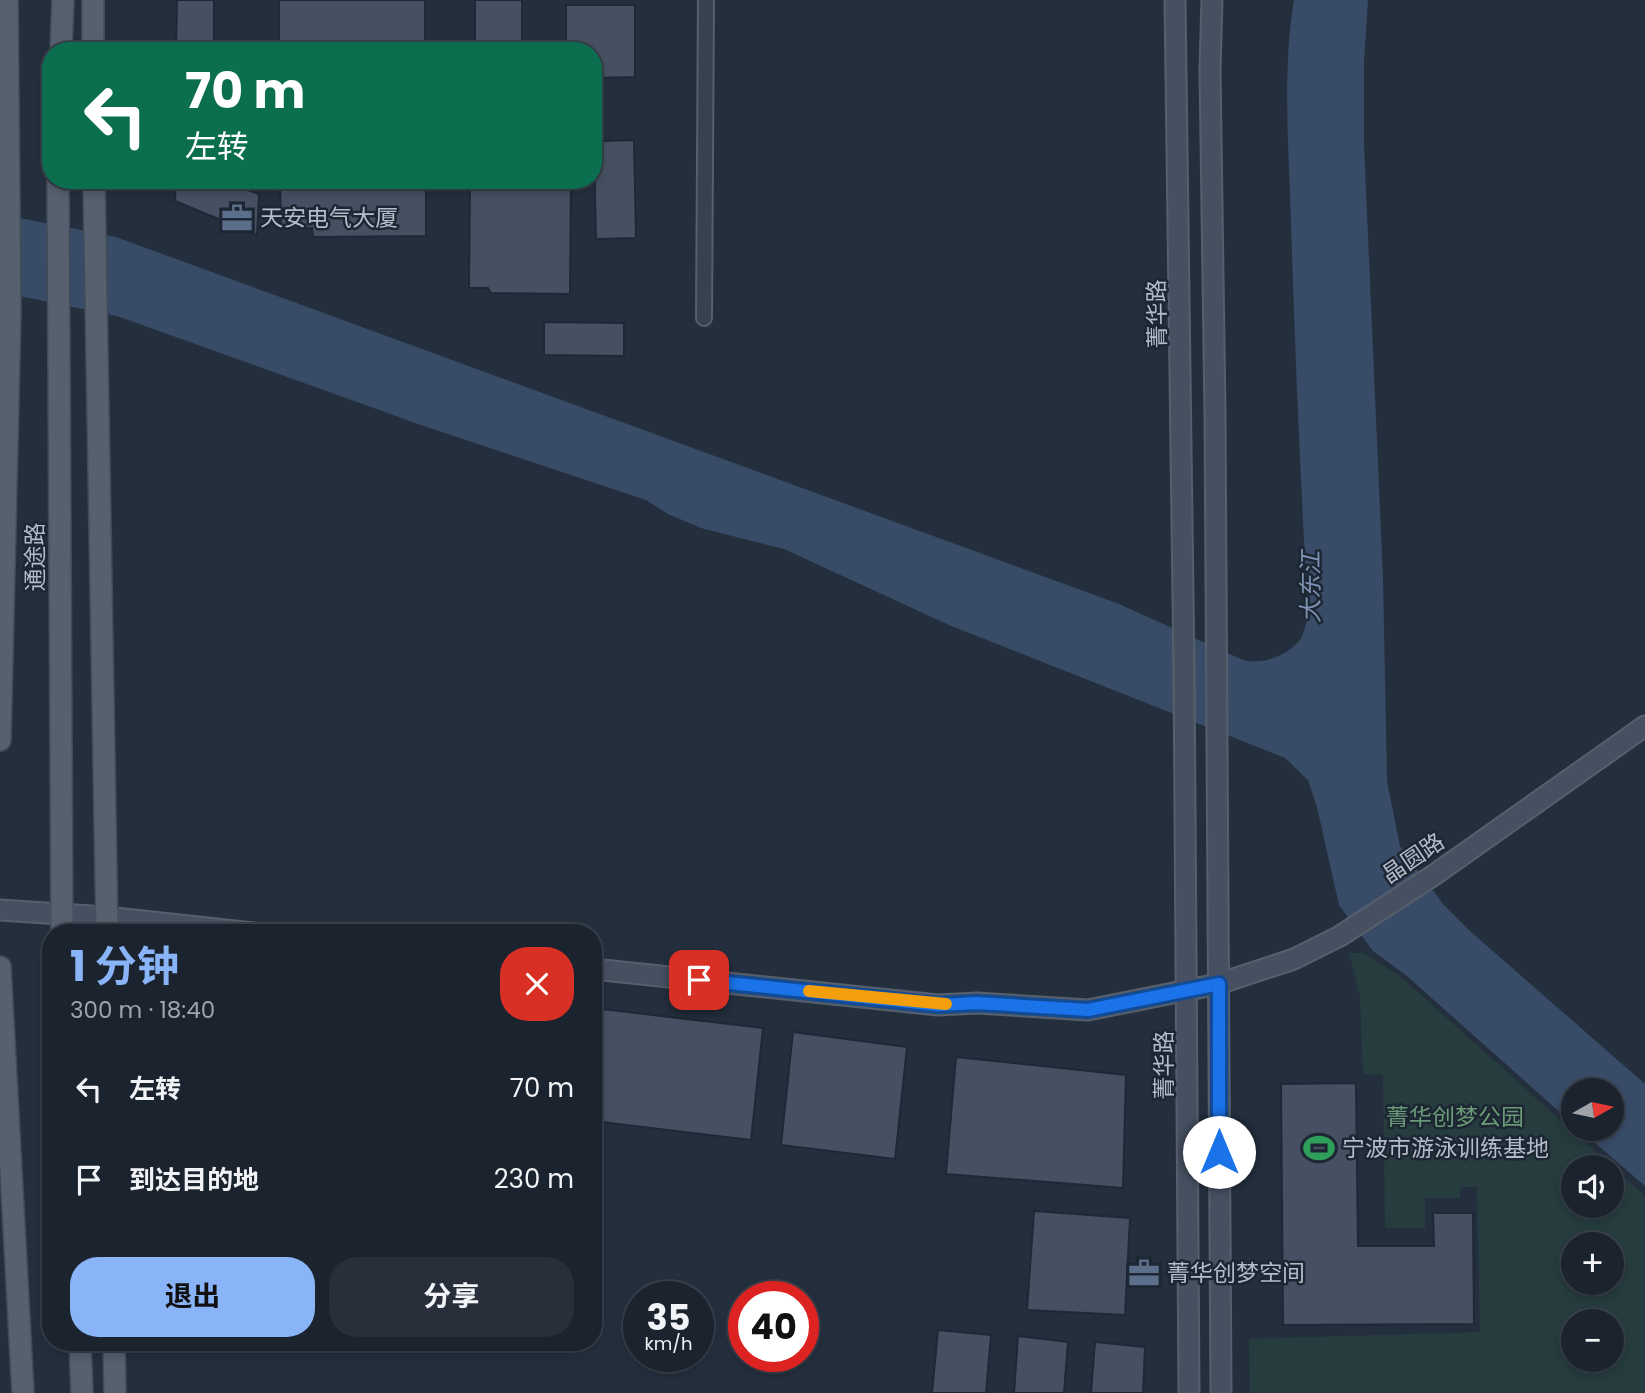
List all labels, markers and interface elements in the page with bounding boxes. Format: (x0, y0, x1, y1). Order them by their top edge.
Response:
text: 70 m (185, 57, 305, 125)
icon: left (70, 70, 161, 161)
text: 左转 (185, 124, 249, 169)
office icon: 天安电气大厦 (220, 201, 254, 235)
place label: 天安电气大厦 (260, 202, 398, 234)
street label: 菁华路 (1140, 279, 1174, 349)
street label: 通途路 (19, 523, 51, 592)
water label: 大东江 (1294, 548, 1327, 623)
street label: 晶圆路 (1375, 825, 1451, 891)
text: 1 分钟 (70, 937, 179, 996)
button: close (500, 947, 574, 1021)
pin (669, 950, 729, 1010)
icon: arrive (680, 961, 718, 999)
text: 300 m · 18:40 (70, 994, 215, 1026)
street label: 菁华路 (1148, 1031, 1180, 1100)
icon: left (70, 1070, 108, 1108)
text: 70 m (510, 1070, 574, 1106)
text: 左转 (129, 1071, 181, 1107)
north arrow (1561, 1078, 1624, 1141)
map controls (1561, 1078, 1624, 1372)
park label: 菁华创梦公园 (1386, 1101, 1524, 1133)
position arrow (1182, 1115, 1256, 1189)
sports icon: 宁波市游泳训练基地 (1302, 1131, 1336, 1165)
place label: 宁波市游泳训练基地 (1342, 1132, 1549, 1164)
button: sound (1561, 1155, 1624, 1218)
icon: arrive (70, 1161, 108, 1199)
text: 230 m (494, 1161, 574, 1197)
text: 到达目的地 (129, 1162, 259, 1198)
button: + (1561, 1232, 1624, 1295)
office icon: 菁华创梦空间 (1127, 1256, 1161, 1290)
button: 退出 (70, 1257, 315, 1337)
button: 分享 (329, 1257, 574, 1337)
place label: 菁华创梦空间 (1167, 1257, 1305, 1289)
speed limit sign: 40 (728, 1281, 819, 1372)
text: 35 (647, 1293, 690, 1342)
button: − (1561, 1309, 1624, 1372)
text: km/h (645, 1331, 692, 1356)

